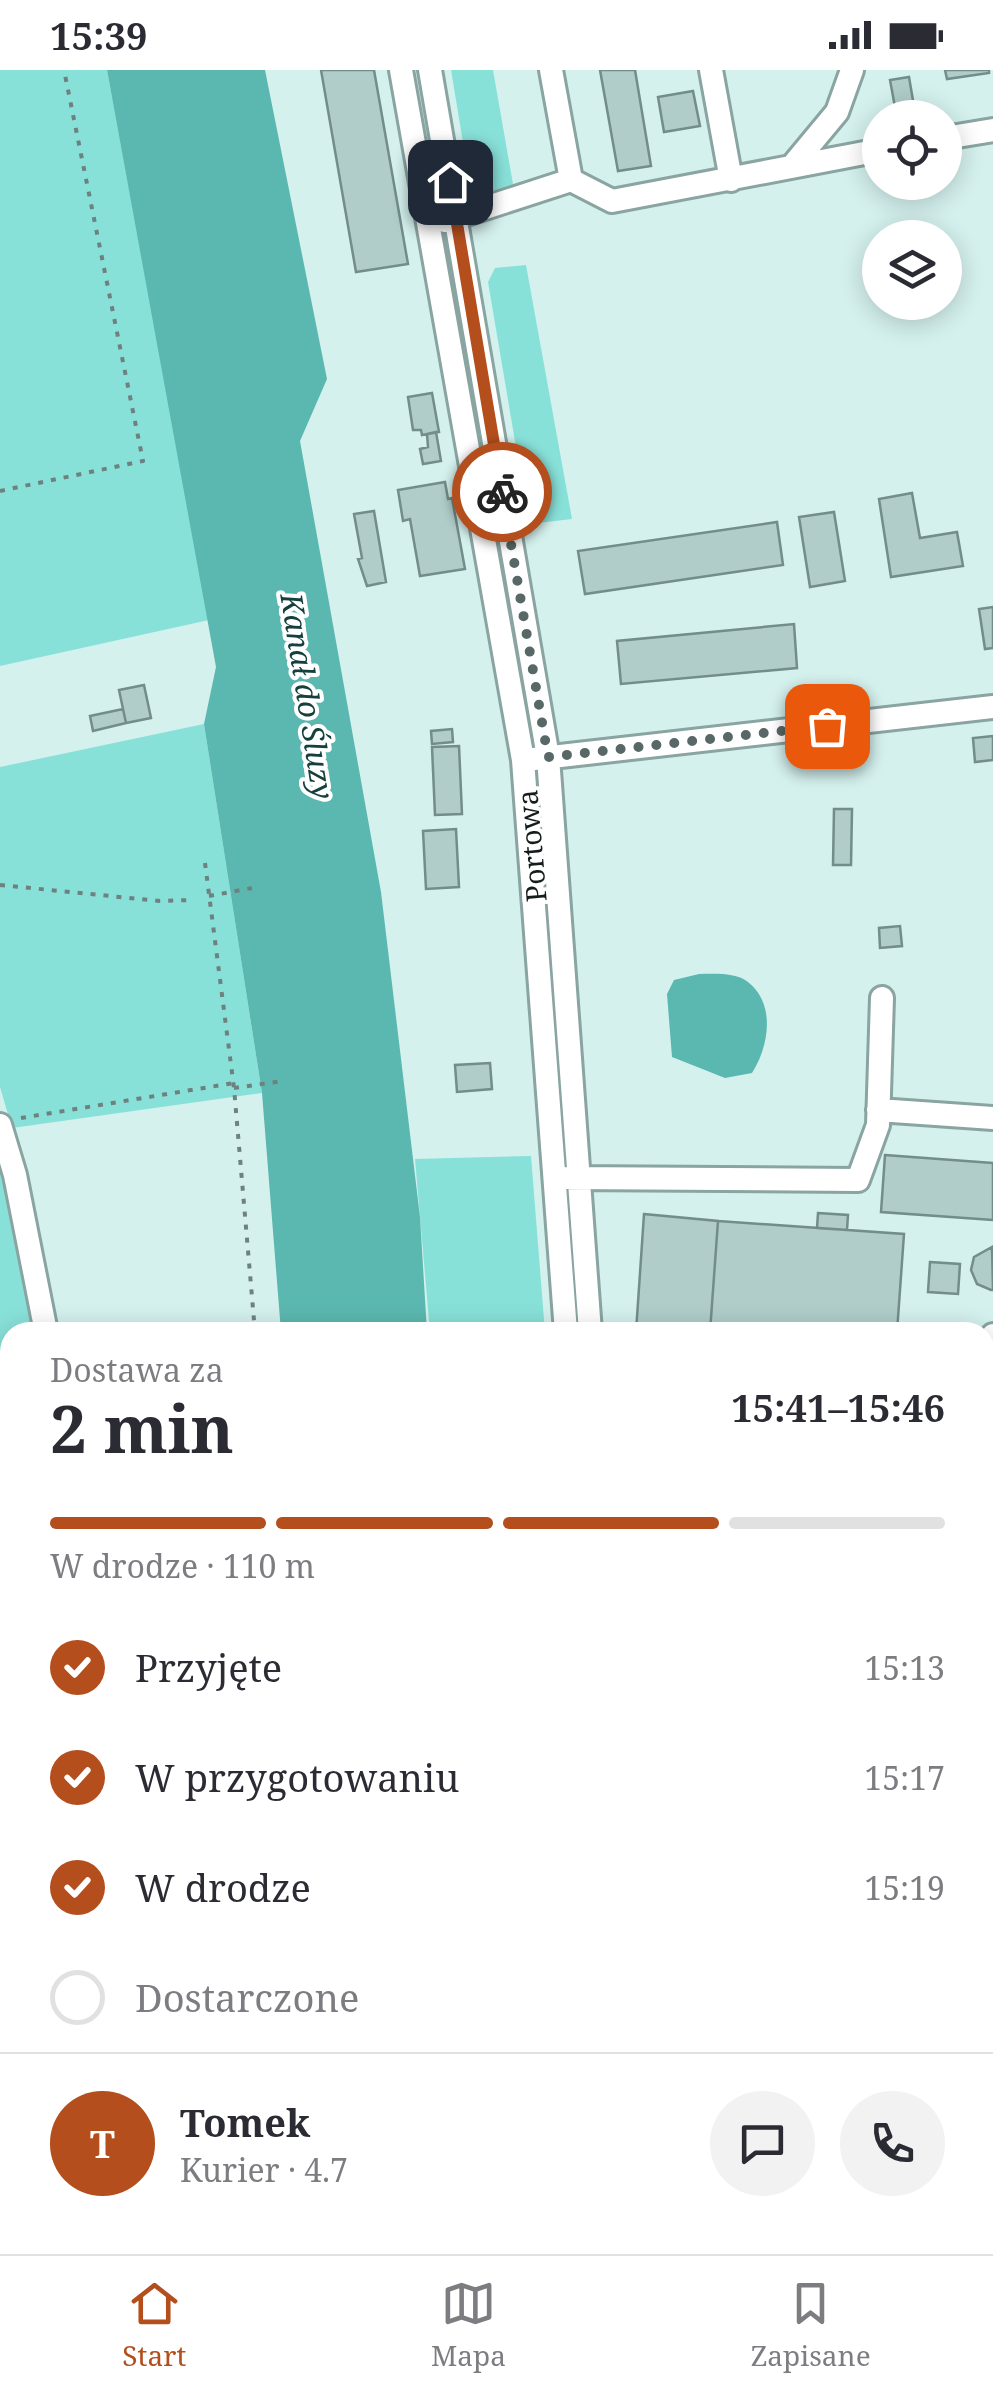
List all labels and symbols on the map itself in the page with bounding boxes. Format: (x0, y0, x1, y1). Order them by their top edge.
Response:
pin (408, 140, 493, 225)
courier (452, 442, 552, 542)
water label: Kanał do Śluzy (271, 589, 345, 802)
pin (785, 684, 870, 769)
street label: Portowa (507, 788, 555, 904)

